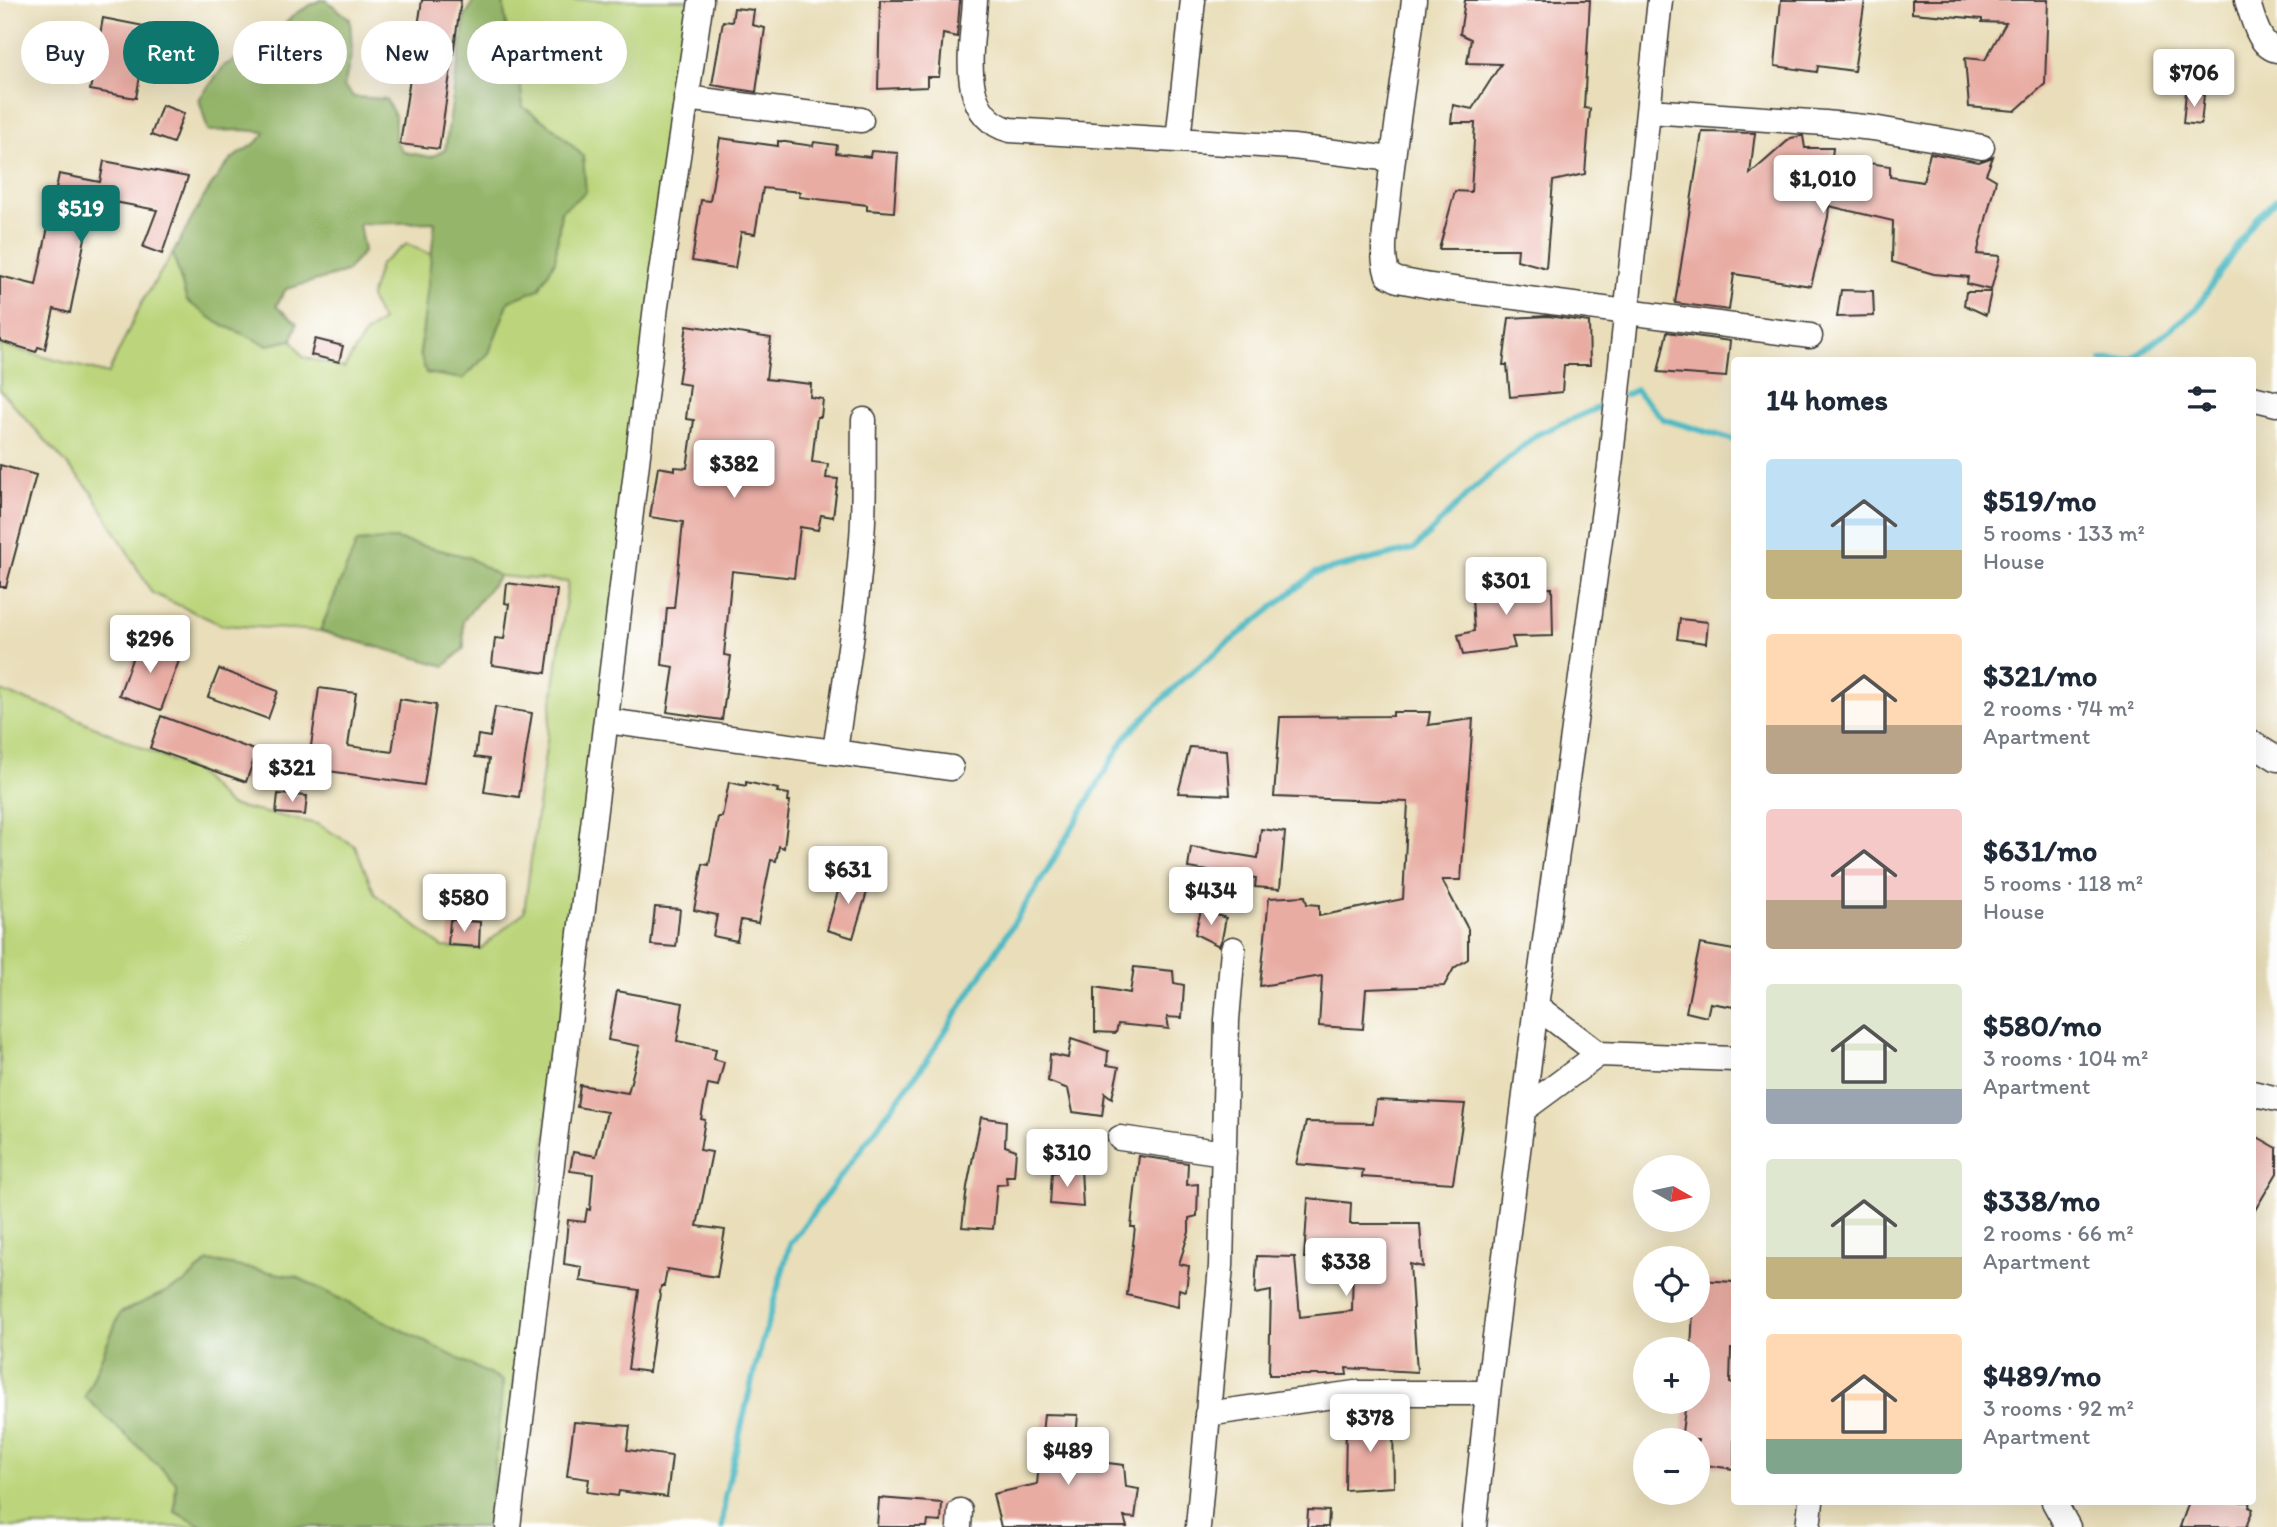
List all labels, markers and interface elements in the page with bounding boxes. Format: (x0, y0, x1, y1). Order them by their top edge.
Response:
chip: Buy (21, 21, 109, 84)
chip: Rent (123, 21, 219, 84)
chip: Filters (233, 21, 347, 84)
chip: New (361, 21, 453, 84)
chip: Apartment (467, 21, 627, 84)
pin: $706 (2153, 50, 2235, 109)
text: $706 (2169, 58, 2219, 86)
pin: $1,010 (1766, 156, 1880, 215)
text: $1,010 (1790, 164, 1856, 192)
pin: $519 (40, 186, 122, 245)
text: $519 (58, 194, 104, 222)
icon: filters (2183, 380, 2221, 418)
text: 14 homes (1766, 381, 1888, 418)
pin: $382 (693, 440, 775, 500)
text: $382 (710, 449, 758, 477)
text: $519/mo (1983, 482, 2097, 519)
icon: home (1822, 487, 1906, 571)
text: 5 rooms · 133 m² (1983, 519, 2145, 547)
text: House (1983, 547, 2045, 575)
pin: $301 (1465, 558, 1547, 617)
text: $301 (1481, 566, 1531, 594)
pin: $296 (109, 616, 191, 675)
text: $296 (126, 624, 174, 652)
text: $321/mo (1983, 657, 2097, 694)
icon: home (1822, 662, 1906, 746)
text: 2 rooms · 74 m² (1983, 694, 2135, 722)
text: Apartment (1983, 722, 2090, 750)
pin: $321 (251, 744, 333, 804)
text: $321 (269, 753, 315, 781)
text: $631/mo (1983, 832, 2097, 869)
icon: home (1822, 837, 1906, 921)
pin: $631 (807, 846, 889, 906)
text: $631 (824, 855, 872, 883)
pin: $434 (1170, 867, 1252, 927)
text: 5 rooms · 118 m² (1983, 869, 2143, 897)
pin: $580 (423, 874, 505, 934)
text: $434 (1185, 876, 1237, 904)
text: $580 (439, 883, 489, 911)
text: House (1983, 897, 2045, 925)
text: $580/mo (1983, 1007, 2102, 1044)
icon: home (1822, 1012, 1906, 1096)
text: 3 rooms · 104 m² (1983, 1044, 2148, 1072)
text: Apartment (1983, 1072, 2090, 1100)
pin: $310 (1026, 1130, 1108, 1189)
text: $310 (1042, 1138, 1092, 1166)
north arrow (1633, 1155, 1710, 1232)
map controls (1633, 1155, 1710, 1505)
text: $338/mo (1983, 1182, 2100, 1219)
icon: home (1822, 1187, 1906, 1271)
text: 2 rooms · 66 m² (1983, 1219, 2134, 1247)
pin: $338 (1305, 1238, 1387, 1298)
button: locate (1633, 1246, 1710, 1323)
text: $338 (1321, 1247, 1371, 1275)
text: Apartment (1983, 1247, 2090, 1275)
button: + (1633, 1337, 1710, 1414)
text: $489/mo (1983, 1357, 2101, 1394)
icon: home (1822, 1362, 1906, 1446)
pin: $378 (1329, 1394, 1411, 1454)
text: 3 rooms · 92 m² (1983, 1394, 2134, 1422)
text: $378 (1346, 1403, 1394, 1431)
text: Apartment (1983, 1422, 2090, 1450)
pin: $489 (1027, 1428, 1109, 1487)
button: − (1633, 1428, 1710, 1505)
text: $489 (1043, 1436, 1093, 1464)

